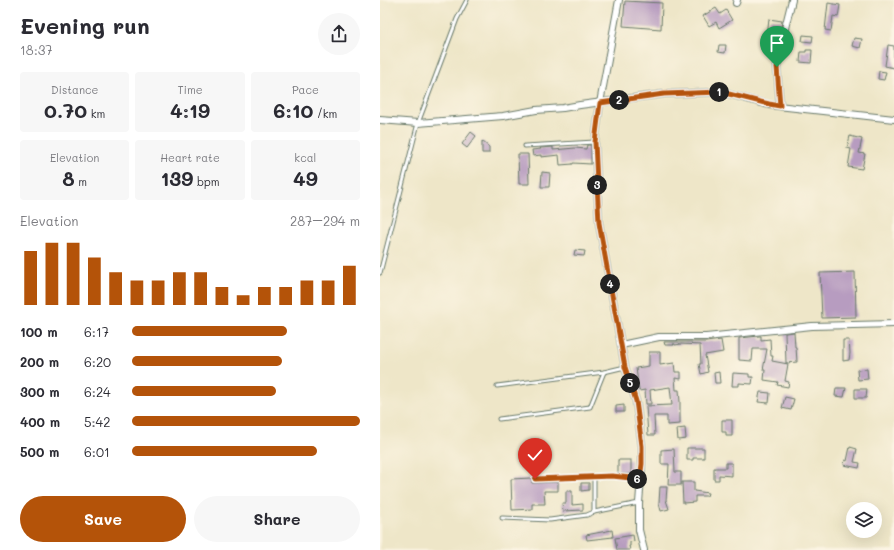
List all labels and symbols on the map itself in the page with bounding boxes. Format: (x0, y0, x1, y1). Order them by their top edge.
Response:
pin (760, 26, 794, 67)
pin: 1 (709, 82, 729, 102)
pin: 2 (609, 90, 629, 110)
pin: 3 (587, 175, 607, 195)
pin: 4 (600, 274, 620, 294)
pin: 5 (620, 373, 640, 393)
pin (518, 438, 552, 479)
pin: 6 (627, 469, 647, 489)

